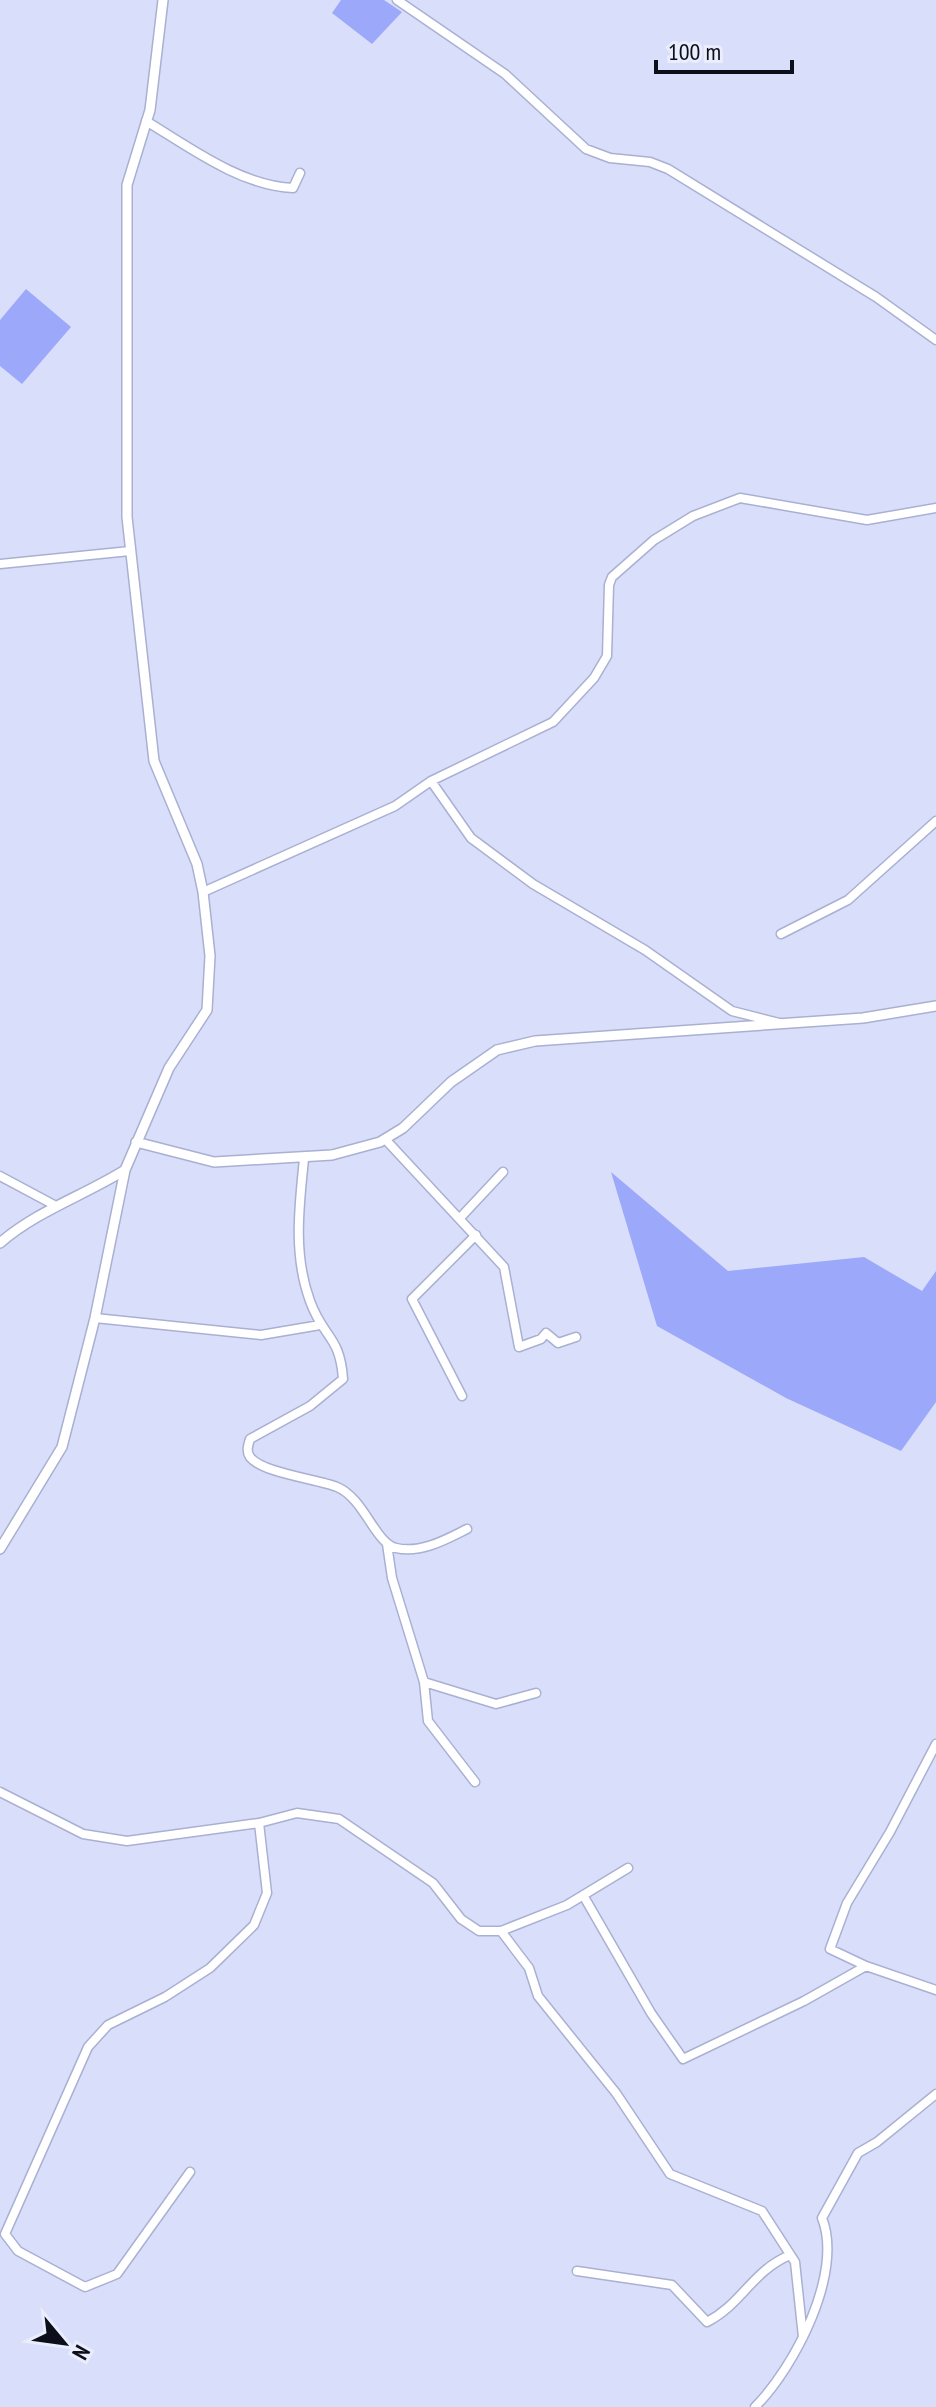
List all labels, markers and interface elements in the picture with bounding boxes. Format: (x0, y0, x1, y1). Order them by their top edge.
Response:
scale bar (656, 24, 792, 74)
text: 100 m (668, 36, 721, 67)
north arrow (24, 2303, 104, 2383)
text: N (66, 2341, 97, 2365)

